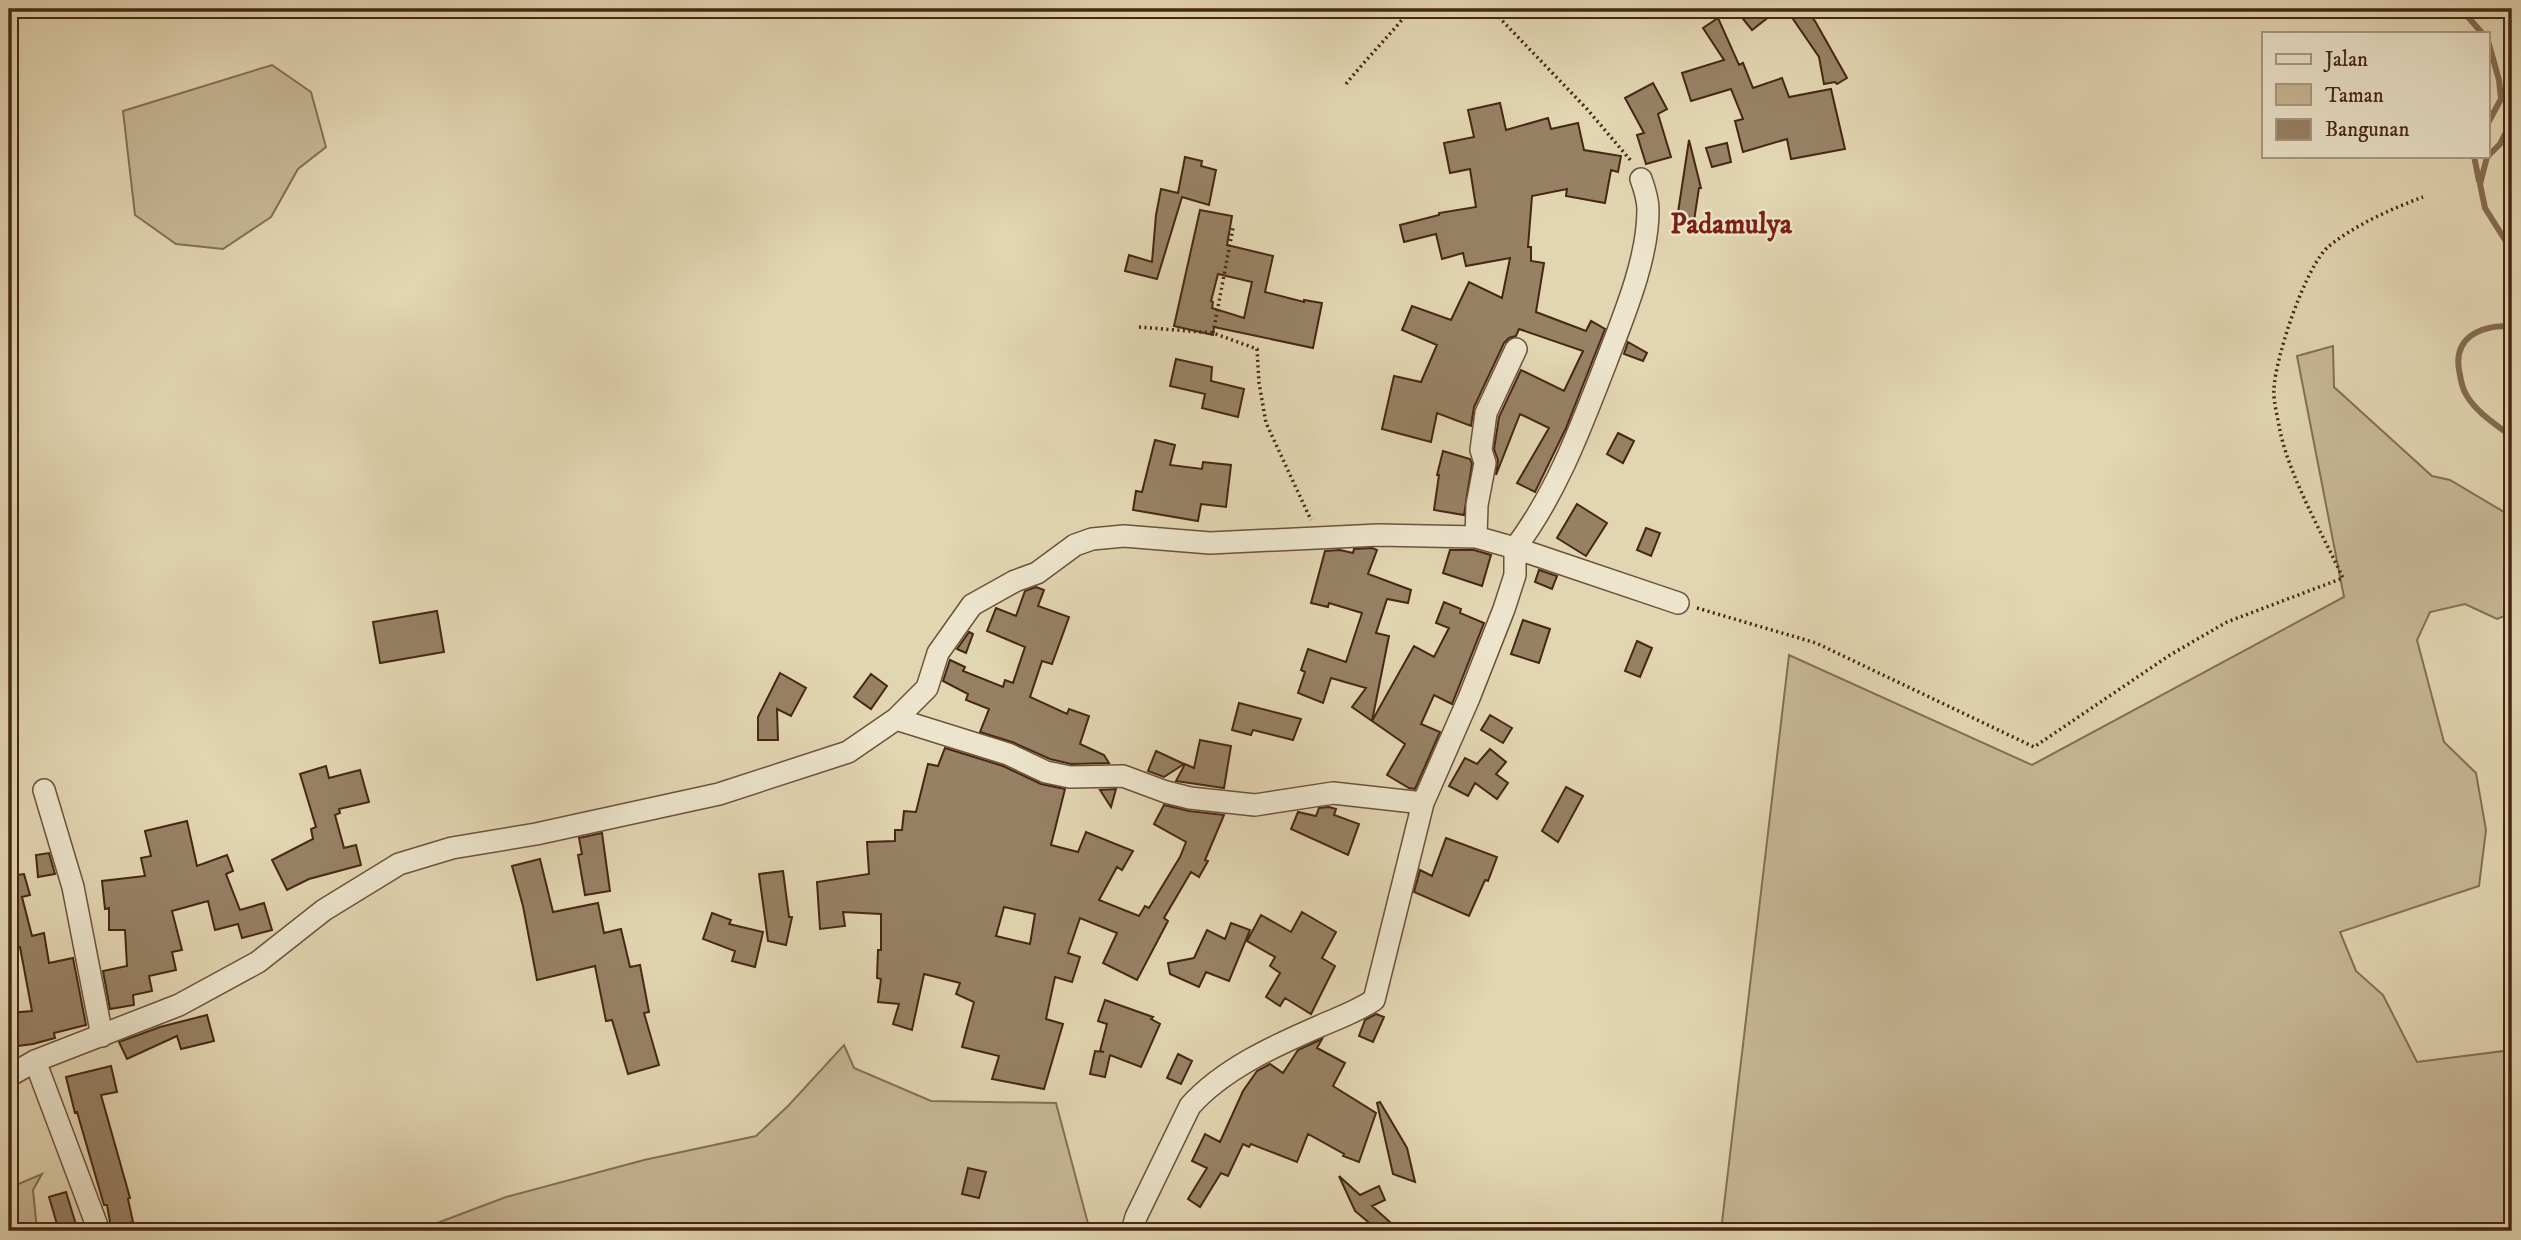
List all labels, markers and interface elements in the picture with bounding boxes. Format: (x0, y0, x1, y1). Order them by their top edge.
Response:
legend (2262, 32, 2490, 158)
text: Jalan (2323, 47, 2368, 73)
text: Taman (2325, 83, 2384, 109)
text: Bangunan (2325, 117, 2409, 143)
district label: Padamulya (1670, 207, 1793, 242)

